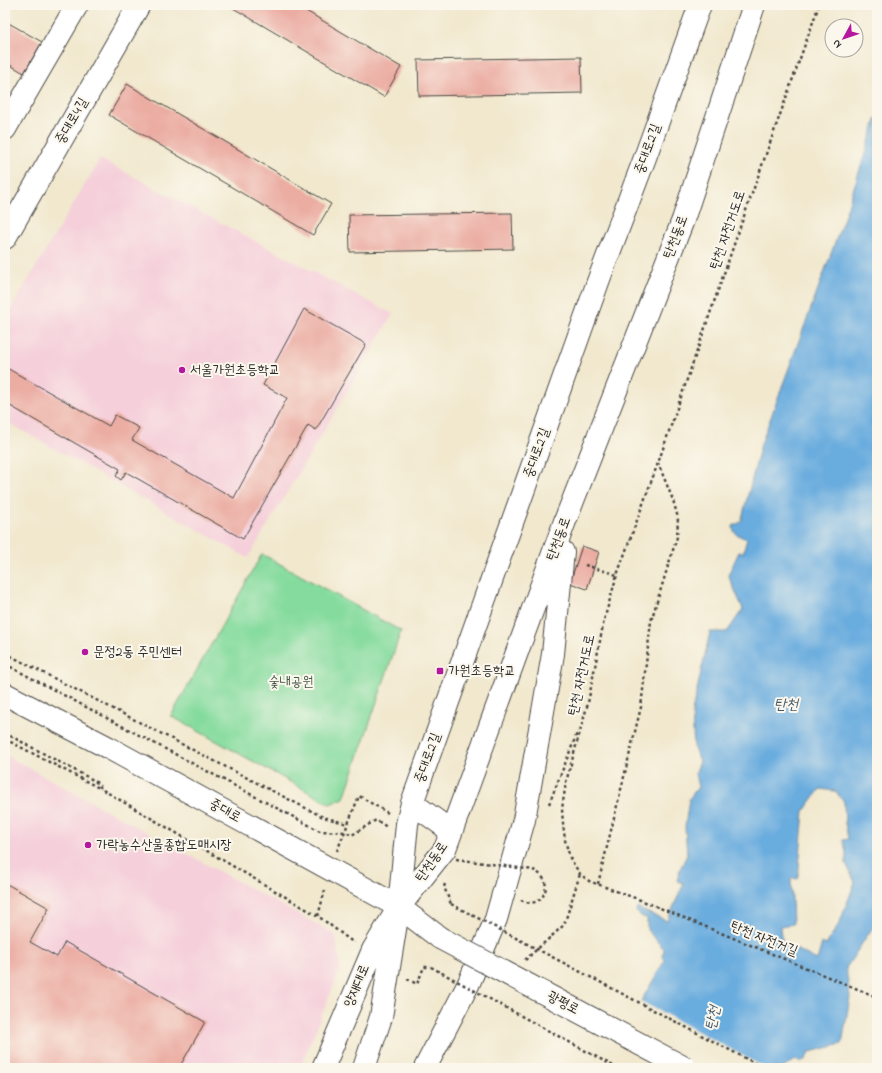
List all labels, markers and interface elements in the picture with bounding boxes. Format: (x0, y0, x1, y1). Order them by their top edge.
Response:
north arrow (824, 18, 864, 58)
text: N (829, 36, 846, 52)
street label: 중대로4길 (50, 93, 94, 148)
street label: 중대로2길 (629, 120, 667, 177)
street label: 탄천 자전거도로 (705, 188, 751, 272)
street label: 탄천동로 (658, 212, 694, 262)
place label: 서울가원초등학교 (190, 360, 280, 381)
marker: 서울가원초등학교 (177, 365, 187, 375)
street label: 중대로2길 (518, 424, 556, 481)
street label: 탄천동로 (541, 514, 577, 564)
street label: 탄천 자전거도로 (563, 633, 601, 717)
place label: 문정2동 주민센터 (93, 642, 182, 663)
marker: 문정2동 주민센터 (80, 647, 90, 657)
place label: 가원초등학교 (448, 661, 516, 682)
marker: 가원초등학교 (435, 666, 445, 676)
park label: 숯내공원 (268, 672, 314, 693)
water label: 탄천 (774, 694, 800, 716)
street label: 중대로2길 (409, 729, 447, 786)
street label: 중대로 (205, 794, 245, 828)
place label: 가락농수산물종합도매시장 (96, 835, 232, 856)
street label: 탄천동로 (410, 838, 454, 886)
marker: 가락농수산물종합도매시장 (83, 840, 93, 850)
street label: 탄천 자전거길 (727, 916, 802, 962)
street label: 양재대로 (339, 961, 375, 1011)
street label: 광평로 (543, 986, 583, 1020)
water label: 탄천 (700, 1002, 727, 1032)

